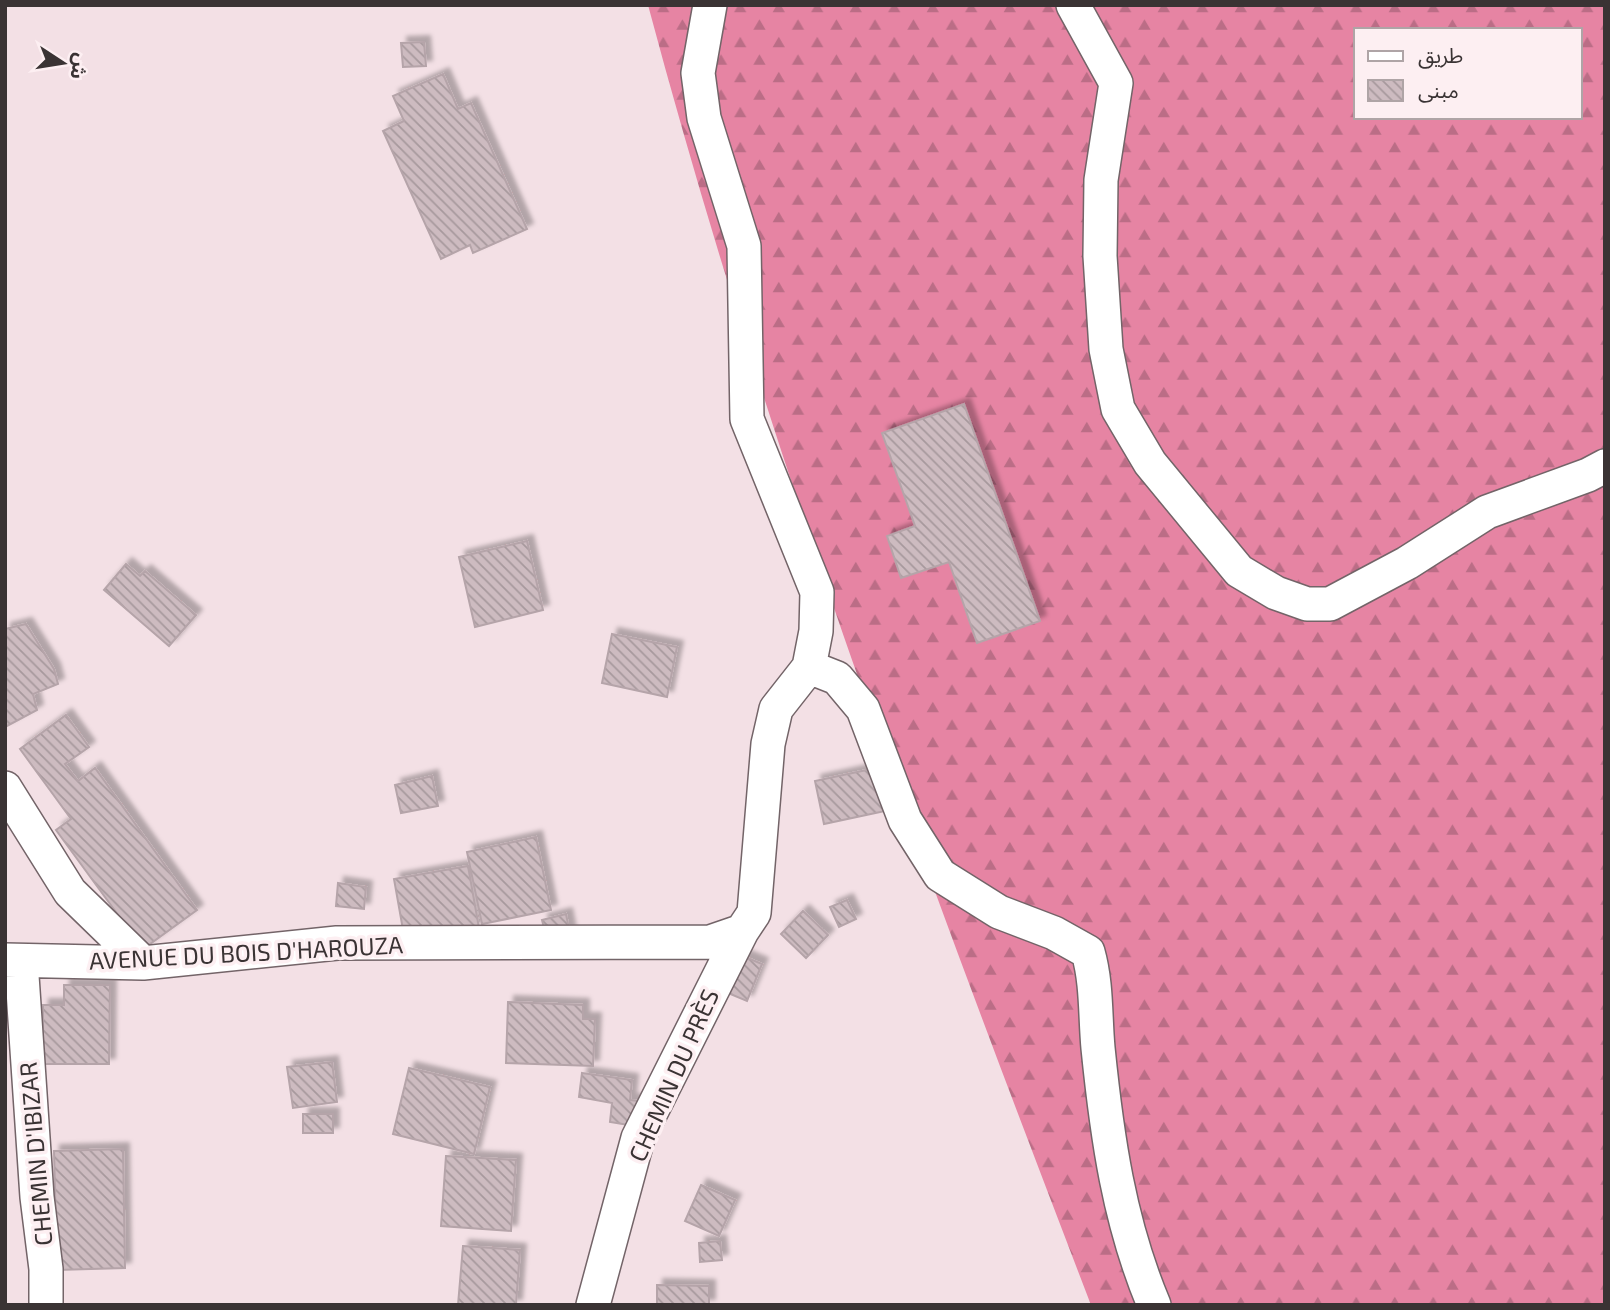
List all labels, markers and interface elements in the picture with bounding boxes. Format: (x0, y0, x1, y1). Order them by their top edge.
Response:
north arrow (28, 28, 98, 98)
legend (1354, 28, 1582, 119)
text: طريق (1418, 42, 1463, 69)
text: ش (66, 52, 94, 82)
text: مبنى (1418, 77, 1459, 103)
street label: AVENUE DU BOIS D'HAROUZA (88, 929, 404, 975)
street label: CHEMIN DU PRÈS (622, 984, 724, 1166)
street label: CHEMIN D'IBIZAR (13, 1061, 57, 1247)

